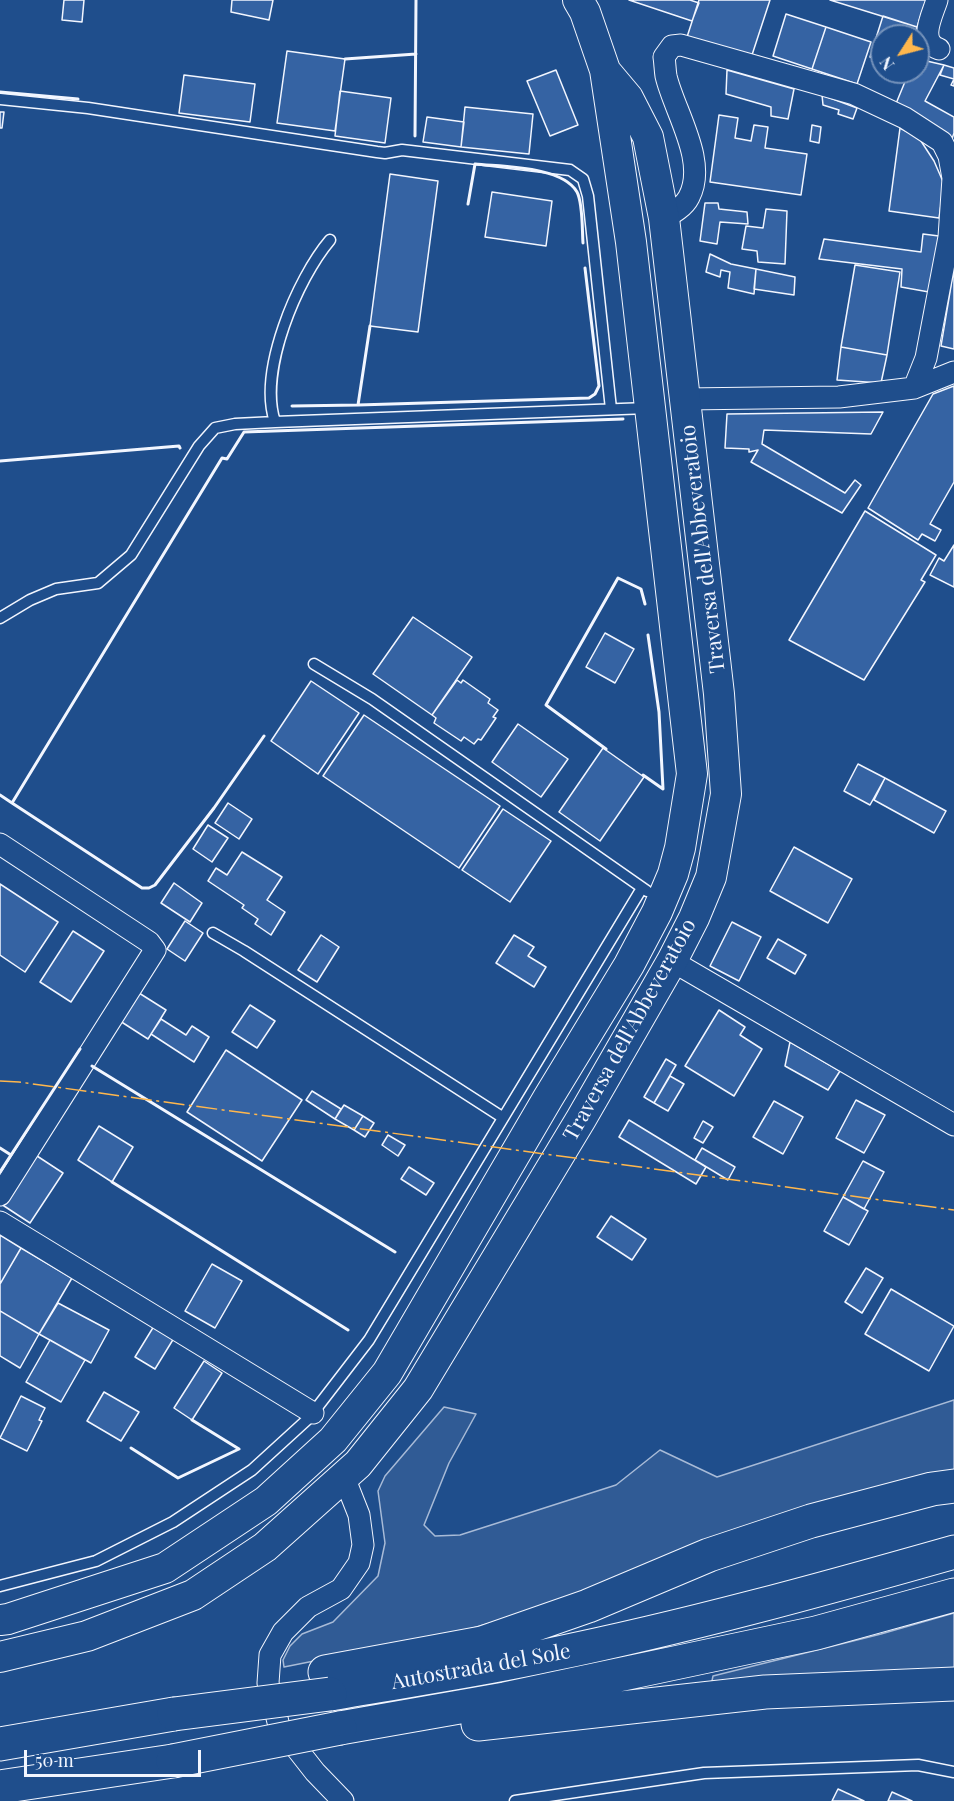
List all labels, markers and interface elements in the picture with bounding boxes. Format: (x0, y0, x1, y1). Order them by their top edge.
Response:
north arrow (870, 24, 930, 84)
text: N (875, 53, 899, 75)
street label: Traversa dell'Abbeveratoio (675, 423, 731, 675)
street label: Traversa dell'Abbeveratoio (558, 915, 702, 1145)
street label: Autostrada del Sole (390, 1639, 572, 1695)
scale bar (27, 1738, 204, 1776)
text: 50 m (35, 1748, 74, 1772)

